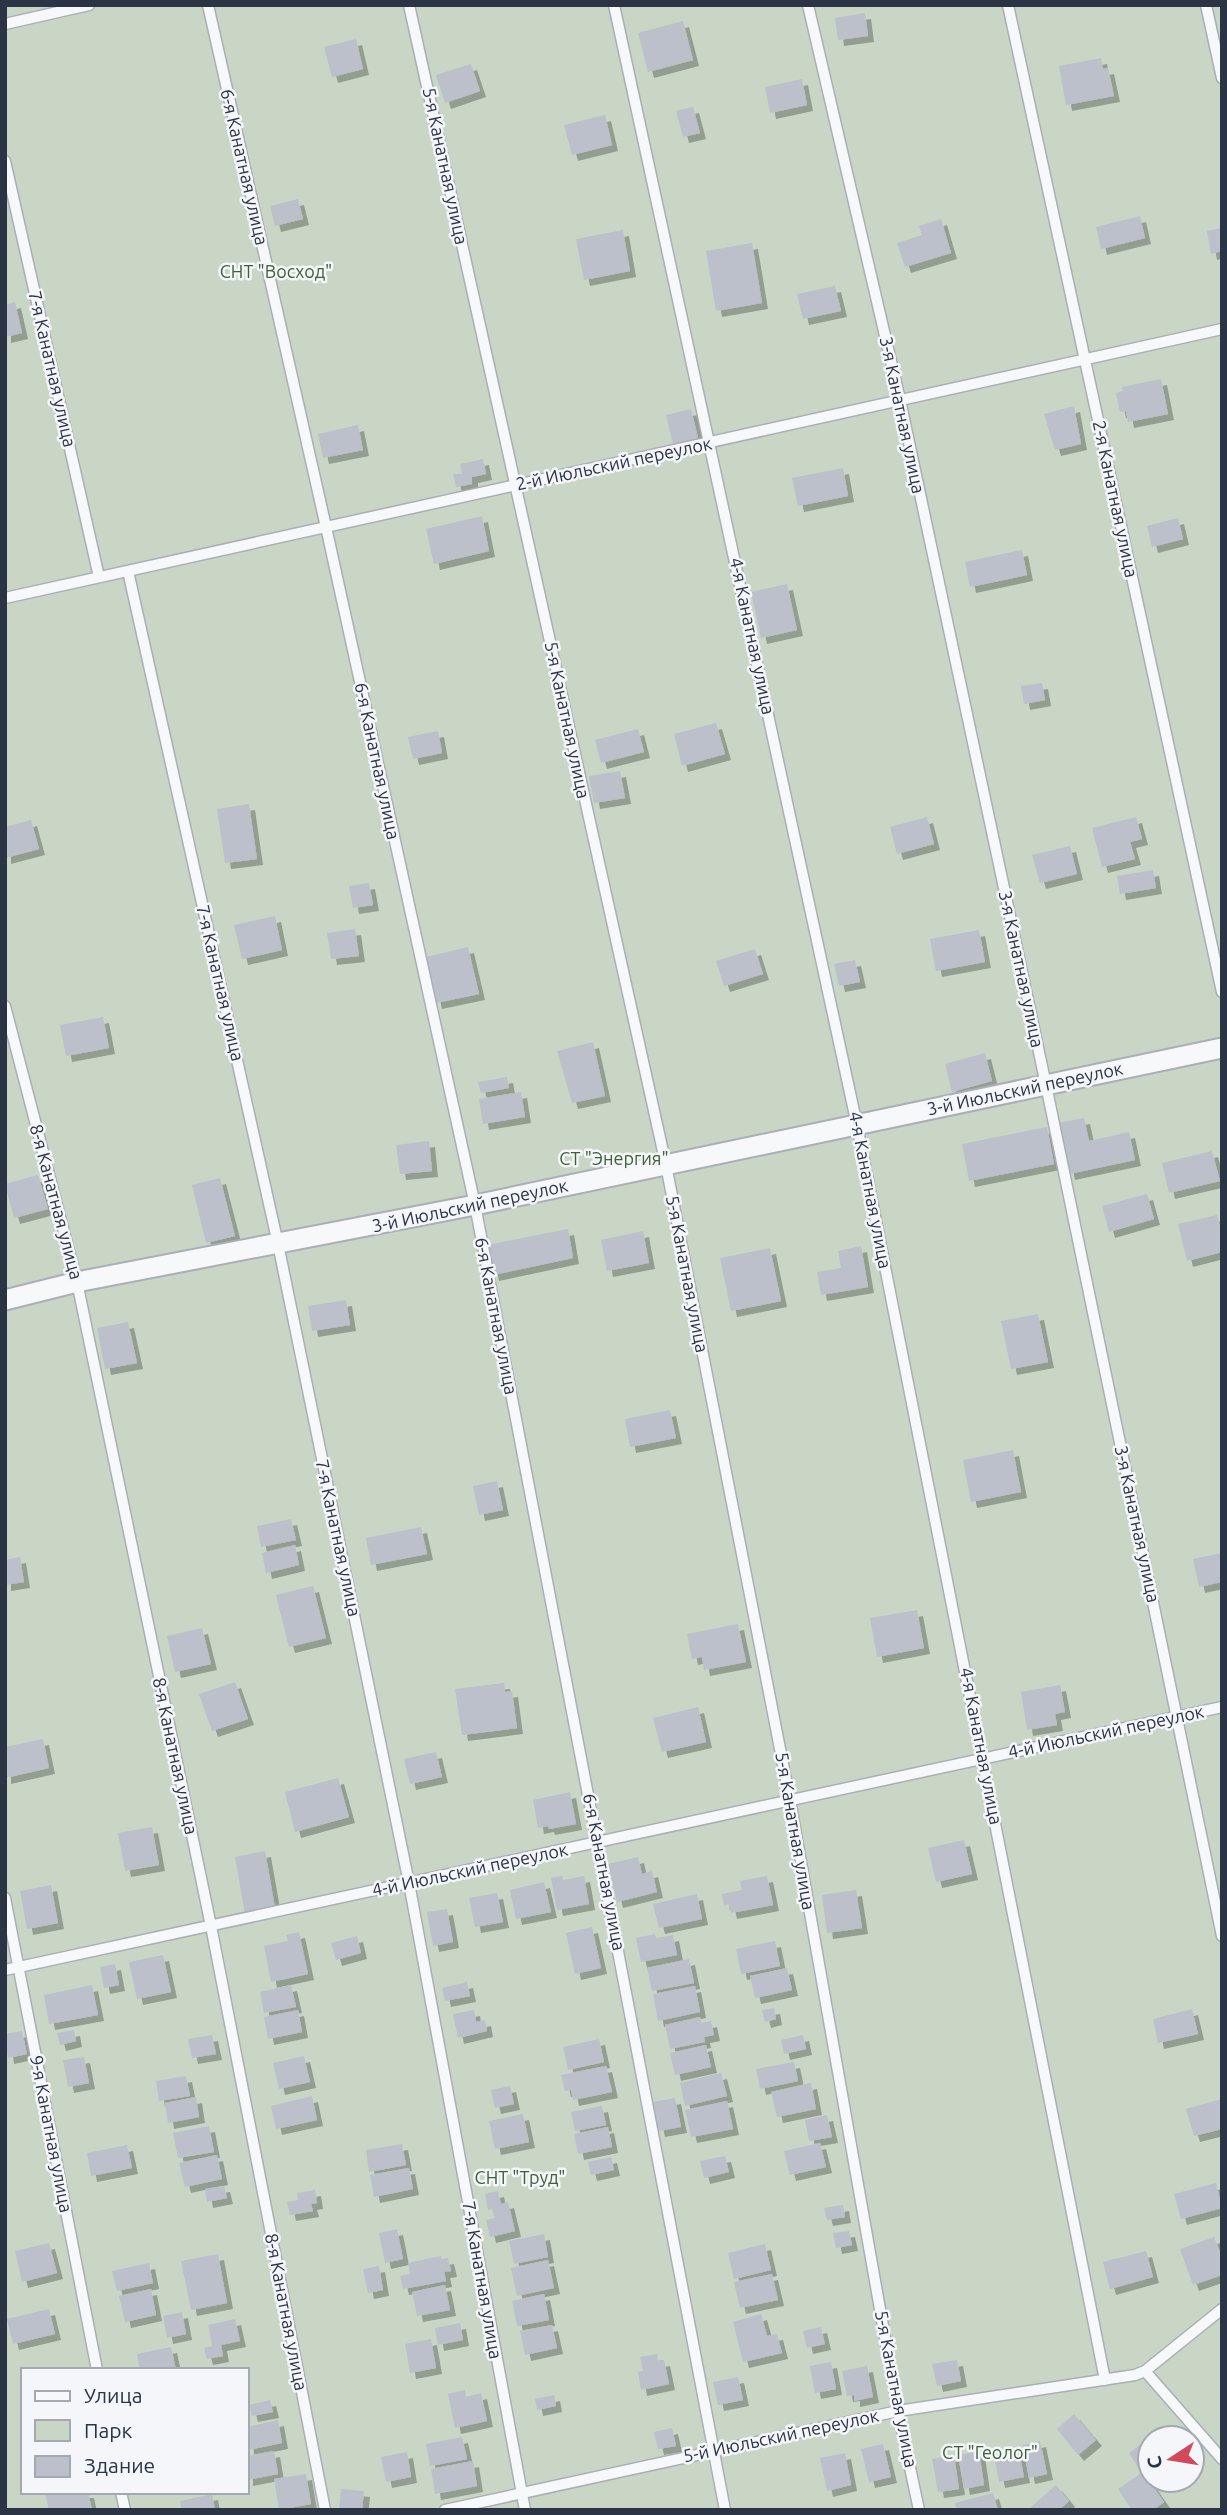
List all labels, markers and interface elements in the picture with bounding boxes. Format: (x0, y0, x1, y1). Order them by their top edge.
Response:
street label: 5-я Канатная улица (420, 85, 472, 246)
street label: 6-я Канатная улица (217, 87, 273, 247)
park label: СНТ "Восход" (220, 261, 332, 281)
street label: 7-я Канатная улица (25, 289, 81, 449)
street label: 3-я Канатная улица (877, 334, 929, 495)
street label: 2-я Канатная улица (1090, 418, 1142, 579)
street label: 2-й Июльский переулок (514, 432, 714, 494)
street label: 4-я Канатная улица (727, 555, 779, 716)
street label: 5-я Канатная улица (542, 639, 594, 800)
street label: 6-я Канатная улица (352, 680, 404, 841)
street label: 3-я Канатная улица (996, 888, 1048, 1049)
street label: 7-я Канатная улица (193, 903, 249, 1063)
street label: 3-й Июльский переулок (925, 1057, 1125, 1119)
street label: 4-я Канатная улица (846, 1109, 896, 1270)
street label: 8-я Канатная улица (27, 1122, 87, 1282)
park label: СТ "Энергия" (559, 1148, 669, 1168)
street label: 3-й Июльский переулок (370, 1174, 570, 1236)
street label: 5-я Канатная улица (663, 1193, 713, 1354)
street label: 6-я Канатная улица (472, 1235, 522, 1396)
street label: 3-я Канатная улица (1112, 1443, 1164, 1604)
street label: 7-я Канатная улица (313, 1457, 365, 1618)
street label: 4-я Канатная улица (957, 1665, 1007, 1826)
street label: 8-я Канатная улица (150, 1675, 202, 1836)
street label: 4-й Июльский переулок (1006, 1700, 1206, 1762)
street label: 5-я Канатная улица (772, 1750, 820, 1911)
street label: 6-я Канатная улица (580, 1791, 630, 1952)
street label: 4-й Июльский переулок (370, 1838, 570, 1900)
street label: 9-я Канатная улица (27, 2053, 77, 2214)
park label: СНТ "Труд" (475, 2167, 565, 2187)
street label: 7-я Канатная улица (459, 2199, 507, 2360)
street label: 8-я Канатная улица (262, 2231, 312, 2392)
street label: 5-я Канатная улица (872, 2308, 922, 2469)
legend (21, 2368, 248, 2494)
text: Улица (84, 2383, 142, 2407)
street label: 5-й Июльский переулок (681, 2404, 881, 2466)
text: Парк (84, 2418, 133, 2442)
north arrow (1136, 2424, 1206, 2494)
park label: СТ "Геолог" (942, 2442, 1038, 2462)
text: Здание (84, 2453, 155, 2477)
text: С (1142, 2454, 1166, 2471)

